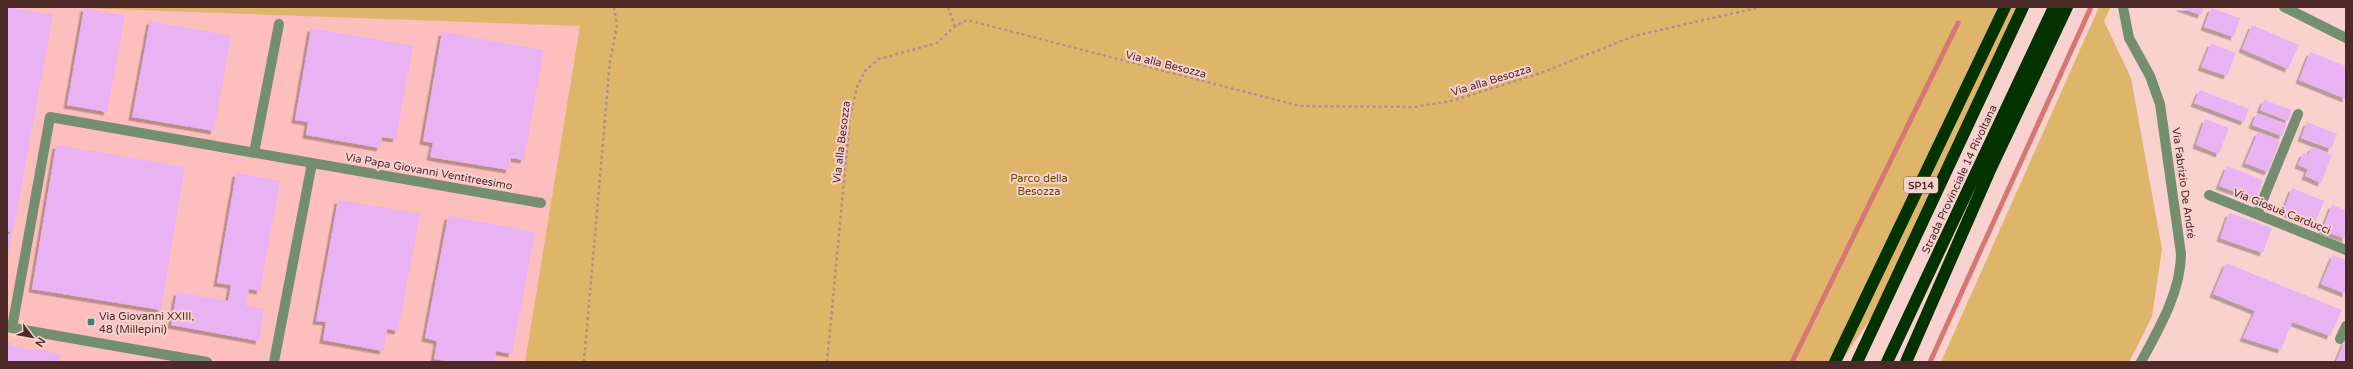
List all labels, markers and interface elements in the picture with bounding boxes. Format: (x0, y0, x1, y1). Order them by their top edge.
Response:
street label: Via alla Besozza (1124, 48, 1208, 81)
street label: Via alla Besozza (1450, 62, 1533, 99)
street label: Via alla Besozza (830, 100, 853, 184)
street label: Strada Provinciale 14 Rivoltana (1919, 103, 2000, 256)
street label: Via Fabrizio De André (2169, 127, 2198, 240)
street label: Via Papa Giovanni Ventitreesimo (344, 150, 514, 193)
park label: Parco della Besozza (1010, 172, 1068, 198)
road number: SP14 (1904, 177, 1938, 193)
street label: Via Giosuè Carducci (2231, 186, 2332, 237)
place label: Via Giovanni XXIII, 48 (Millepini) (99, 310, 194, 336)
north arrow (12, 317, 52, 357)
marker: Via Giovanni XXIII, 48 (Millepini) (86, 317, 96, 327)
text: N (32, 335, 48, 349)

